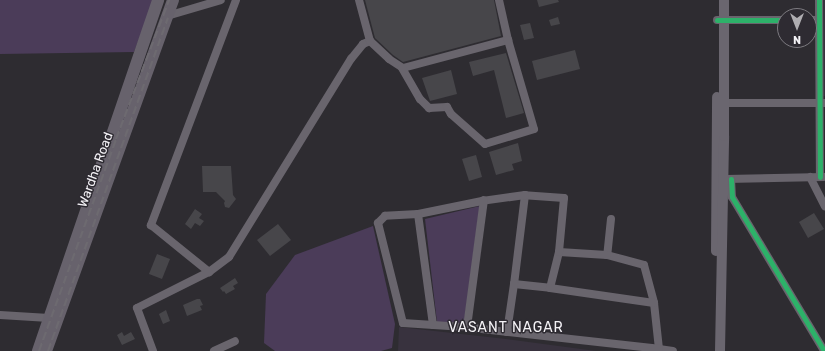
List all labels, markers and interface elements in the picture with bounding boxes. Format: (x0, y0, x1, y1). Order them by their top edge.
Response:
north arrow (777, 8, 817, 48)
text: N (793, 33, 801, 46)
street label: Wardha Road (75, 130, 117, 210)
district label: VASANT NAGAR (448, 320, 564, 336)

